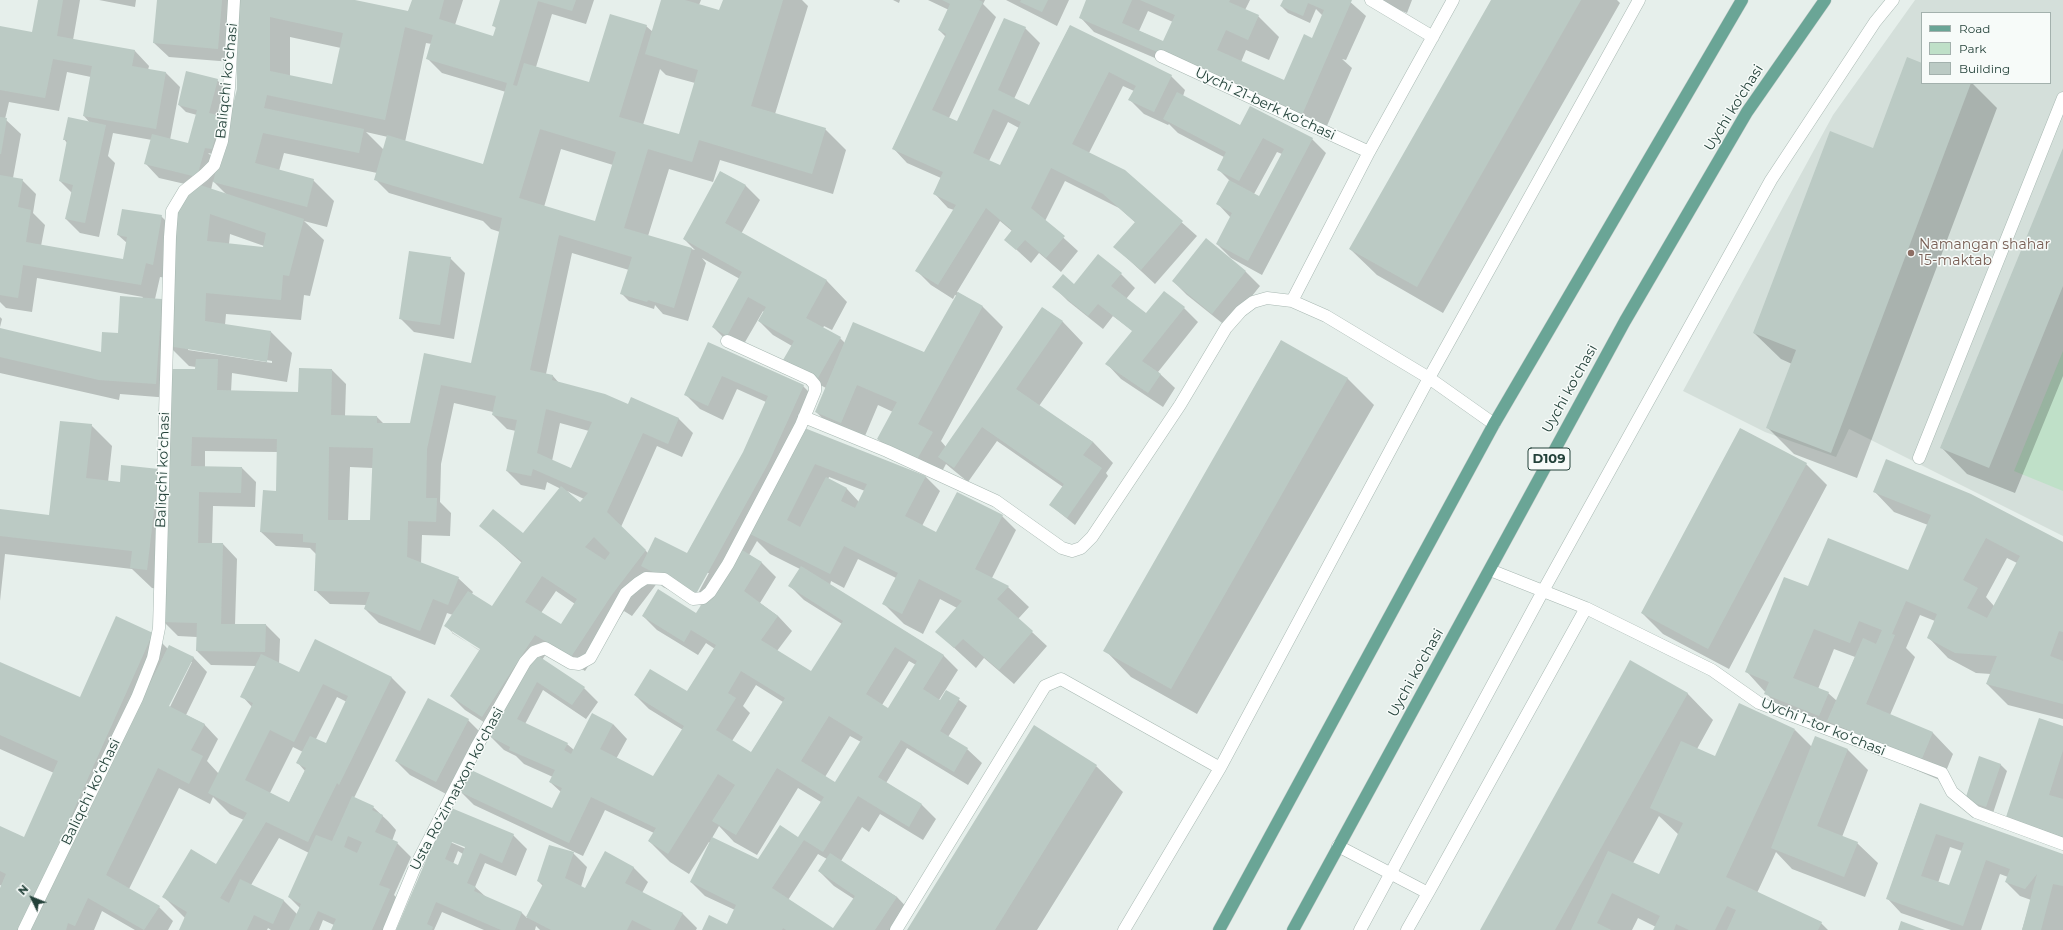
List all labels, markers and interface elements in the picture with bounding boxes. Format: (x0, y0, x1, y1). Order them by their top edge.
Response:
legend (1921, 12, 2051, 84)
text: Road (1959, 21, 1990, 36)
street label: Baliqchi koʻchasi (213, 22, 241, 140)
text: Park (1959, 41, 1986, 56)
text: Building (1959, 61, 2010, 76)
street label: Uychi ko'chasi (1701, 62, 1767, 154)
street label: Uychi 21-berk koʻchasi (1192, 64, 1338, 144)
place label: Namangan shahar 15-maktab (1919, 237, 2050, 270)
marker: Namangan shahar 15-maktab (1906, 248, 1916, 258)
street label: Uychi ko'chasi (1539, 342, 1601, 436)
street label: Baliqchi koʻchasi (153, 411, 173, 529)
road number: D109 (1528, 448, 1570, 470)
street label: Uychi ko'chasi (1385, 626, 1447, 720)
street label: Uychi 1-tor koʻchasi (1758, 694, 1888, 760)
street label: Usta Roʻzimatxon koʻchasi (407, 705, 507, 873)
street label: Baliqchi koʻchasi (58, 736, 124, 848)
north arrow (12, 878, 52, 918)
text: N (15, 882, 31, 898)

